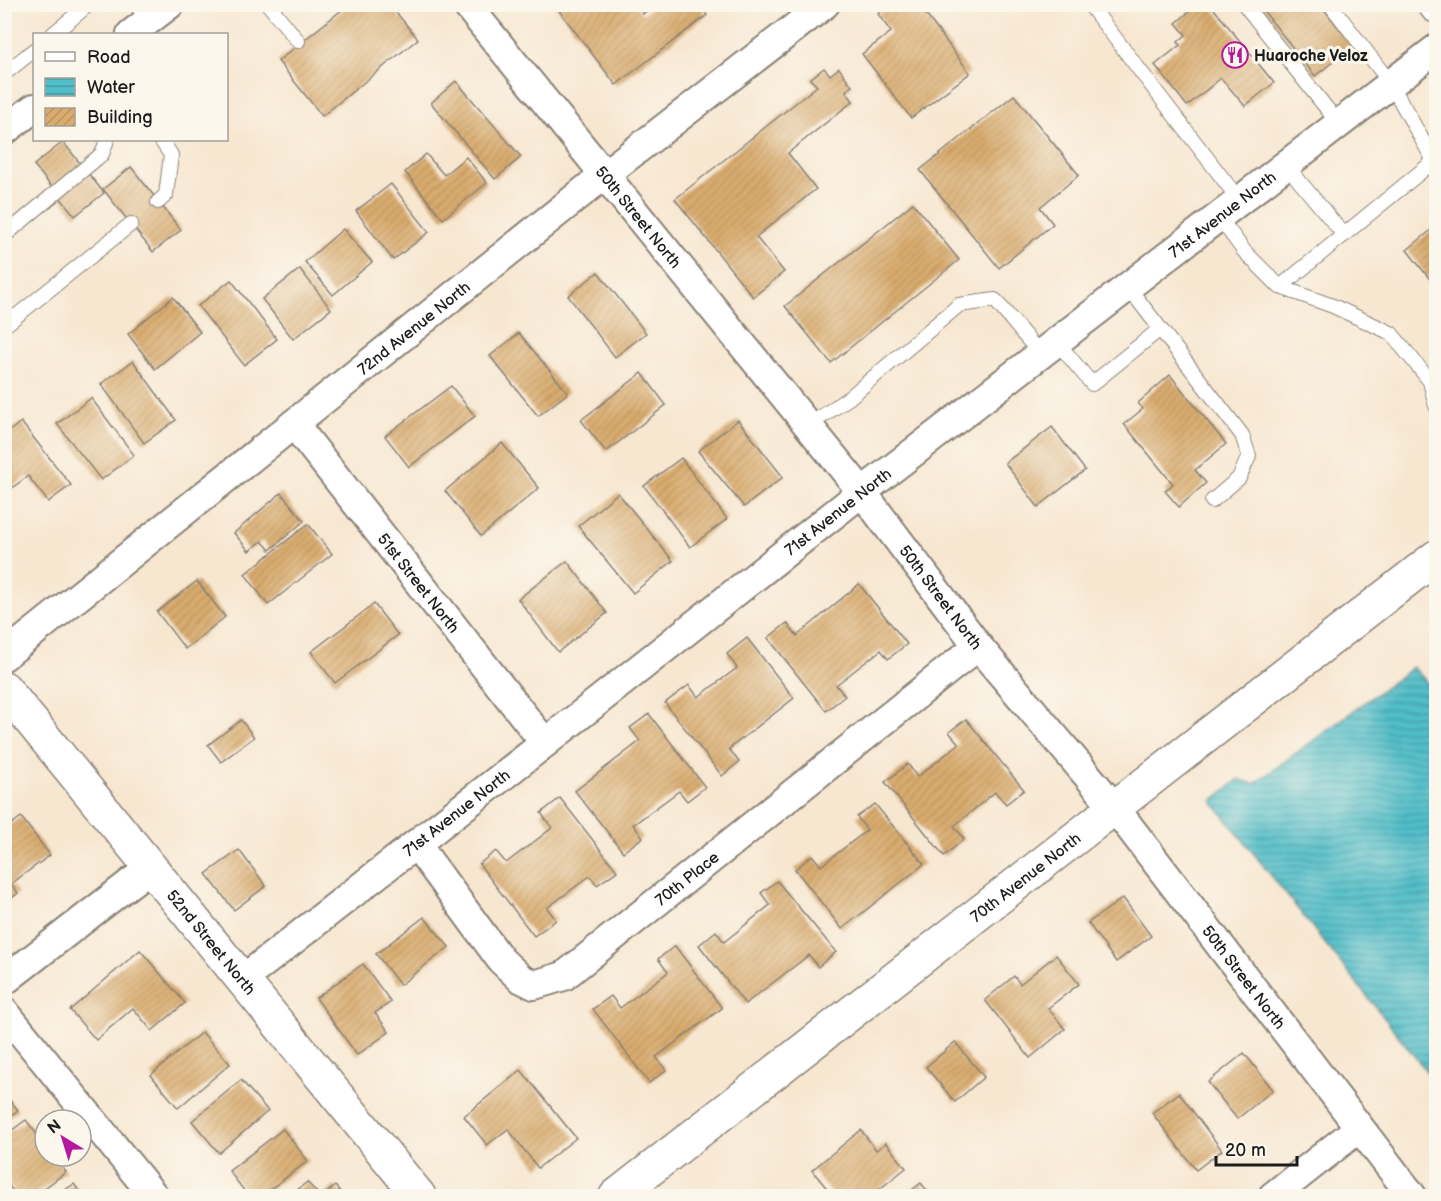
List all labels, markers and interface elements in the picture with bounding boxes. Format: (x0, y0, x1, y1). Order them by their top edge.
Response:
legend (33, 33, 228, 141)
restaurant icon: Huaroche Veloz (1220, 40, 1250, 70)
text: Road (87, 47, 131, 68)
place label: Huaroche Veloz (1254, 47, 1368, 66)
text: Water (87, 77, 135, 98)
text: Building (87, 107, 153, 128)
street label: 50th Street North (591, 163, 685, 273)
street label: 71st Avenue North (1166, 168, 1281, 263)
street label: 72nd Avenue North (354, 278, 475, 380)
street label: 71st Avenue North (782, 465, 896, 560)
street label: 51st Street North (373, 530, 463, 637)
street label: 50th Street North (895, 542, 985, 654)
street label: 71st Avenue North (400, 766, 514, 861)
street label: 70th Avenue North (967, 829, 1085, 927)
street label: 70th Place (652, 848, 724, 910)
street label: 52nd Street North (162, 887, 259, 999)
street label: 50th Street North (1197, 922, 1289, 1034)
north arrow (33, 1108, 93, 1168)
text: N (44, 1116, 65, 1139)
scale bar (1216, 1129, 1297, 1167)
text: 20 m (1225, 1140, 1266, 1161)

